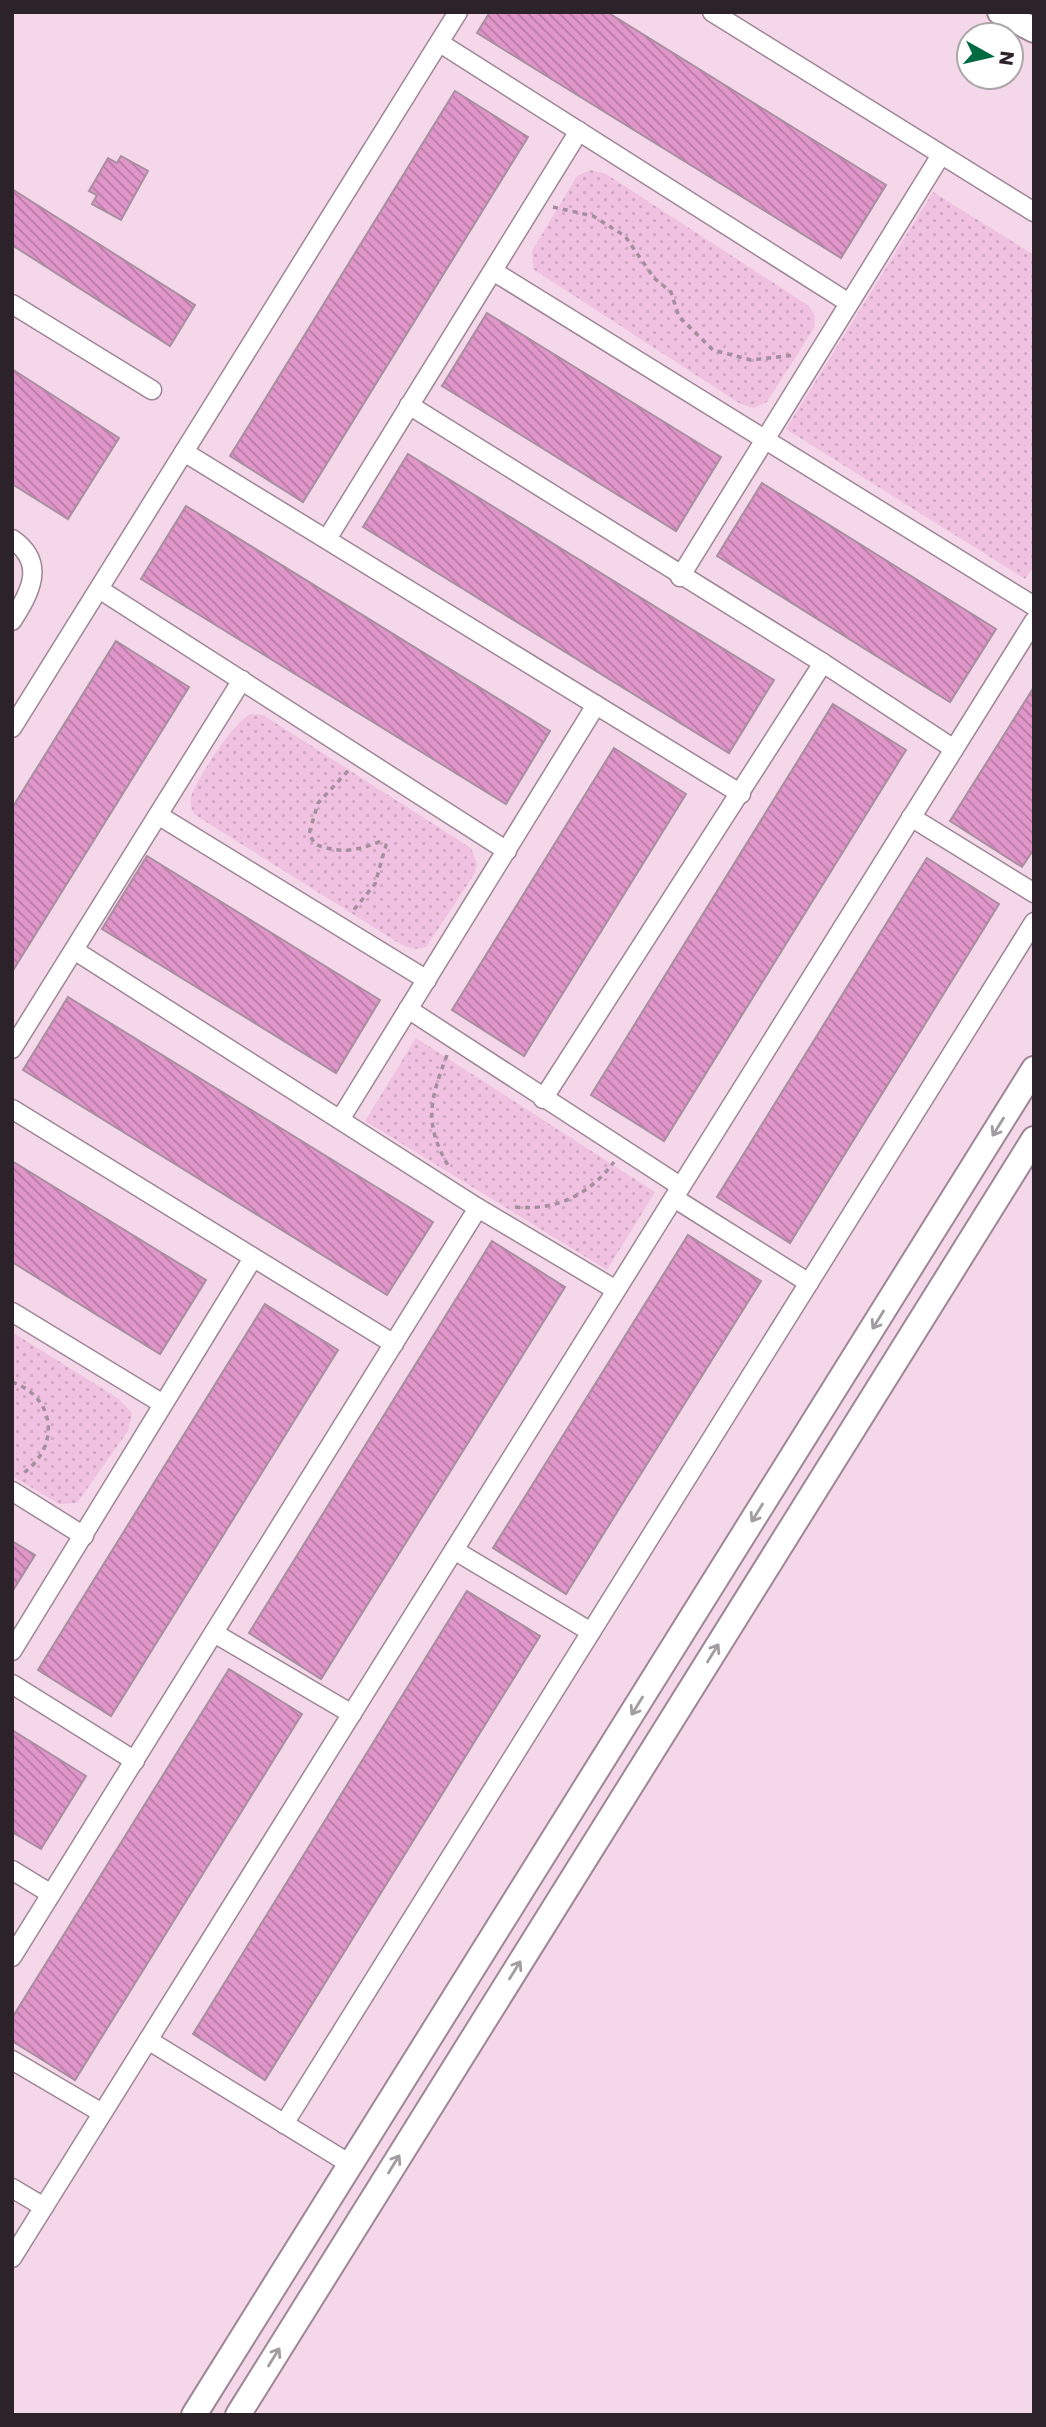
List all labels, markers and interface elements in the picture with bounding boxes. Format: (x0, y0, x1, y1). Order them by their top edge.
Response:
north arrow (955, 21, 1025, 91)
text: N (992, 49, 1021, 67)
one-way arrow (990, 1116, 1004, 1136)
one-way arrow (870, 1309, 884, 1329)
one-way arrow (750, 1502, 764, 1522)
one-way arrow (706, 1643, 720, 1663)
one-way arrow (630, 1696, 645, 1715)
one-way arrow (508, 1961, 522, 1981)
one-way arrow (388, 2154, 402, 2174)
one-way arrow (268, 2347, 282, 2367)

